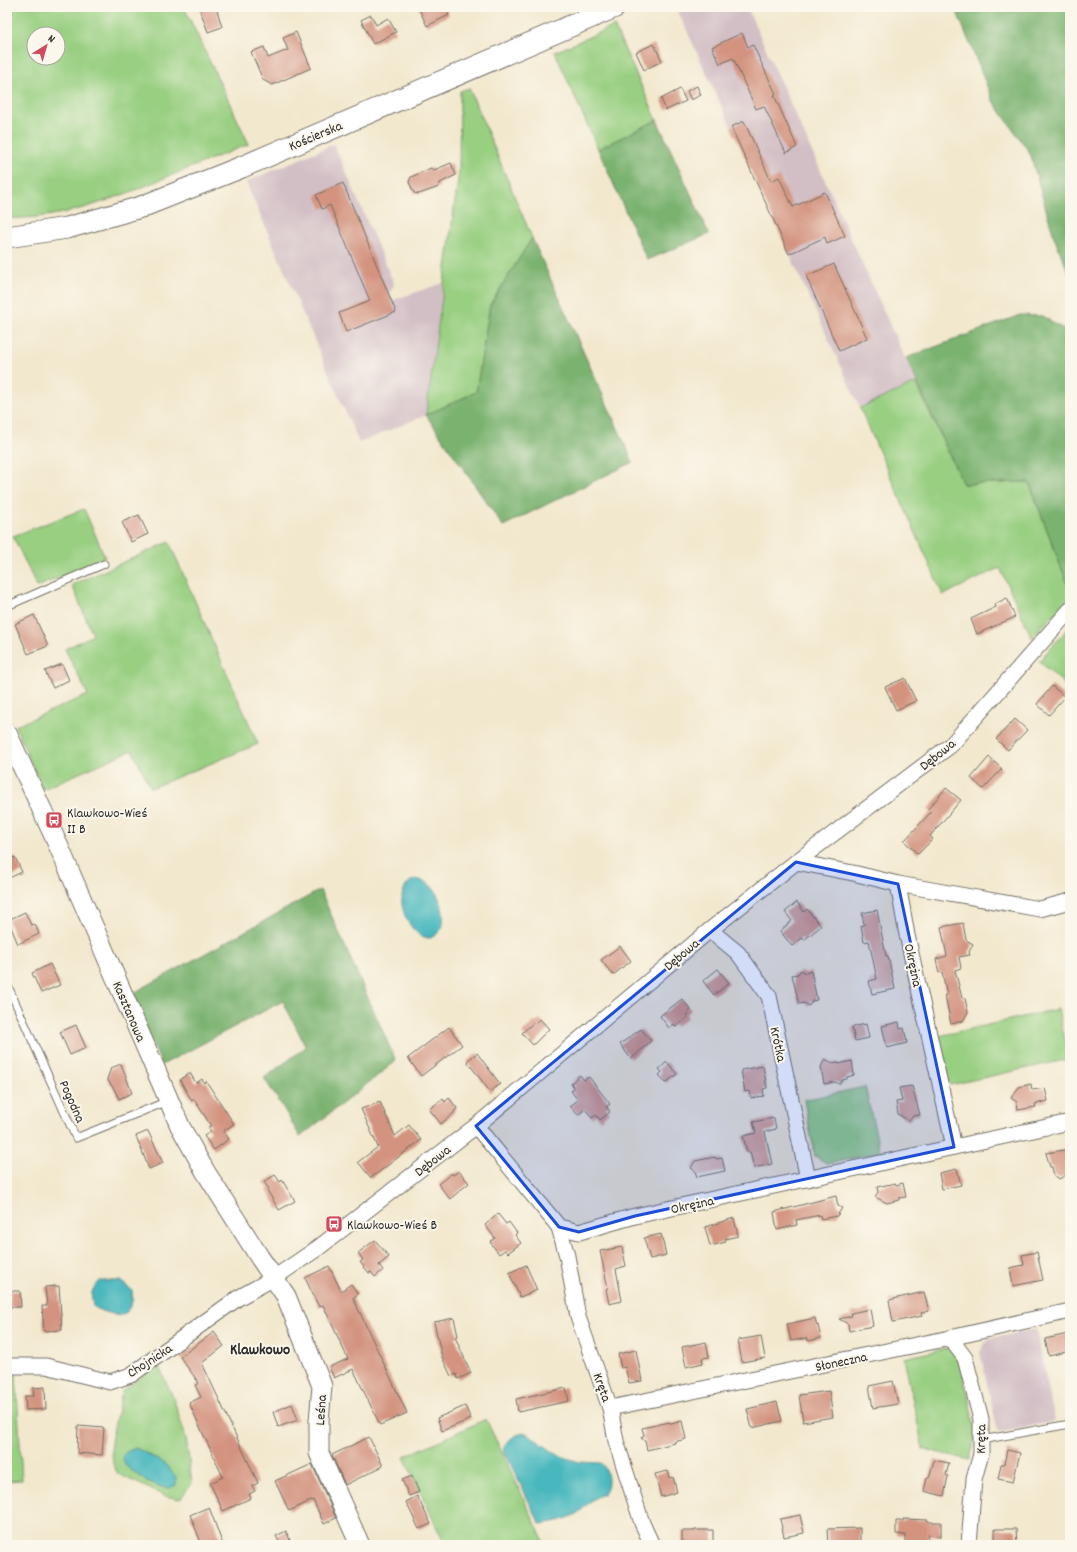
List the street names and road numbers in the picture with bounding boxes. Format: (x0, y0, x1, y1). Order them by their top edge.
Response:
street label: Kościerska (286, 116, 346, 157)
street label: Dębowa (916, 735, 961, 776)
street label: Dębowa (660, 934, 705, 976)
street label: Okrężna (898, 942, 926, 989)
street label: Kasztanowa (106, 978, 150, 1046)
street label: Krótka (764, 1025, 791, 1064)
street label: Pogodna (53, 1077, 90, 1127)
street label: Dębowa (411, 1141, 456, 1182)
street label: Okrężna (669, 1192, 716, 1220)
street label: Chojnicka (124, 1339, 177, 1384)
street label: Słoneczna (814, 1348, 870, 1378)
street label: Kręta (587, 1370, 616, 1405)
street label: Leśna (311, 1394, 333, 1426)
street label: Kręta (972, 1424, 992, 1454)

